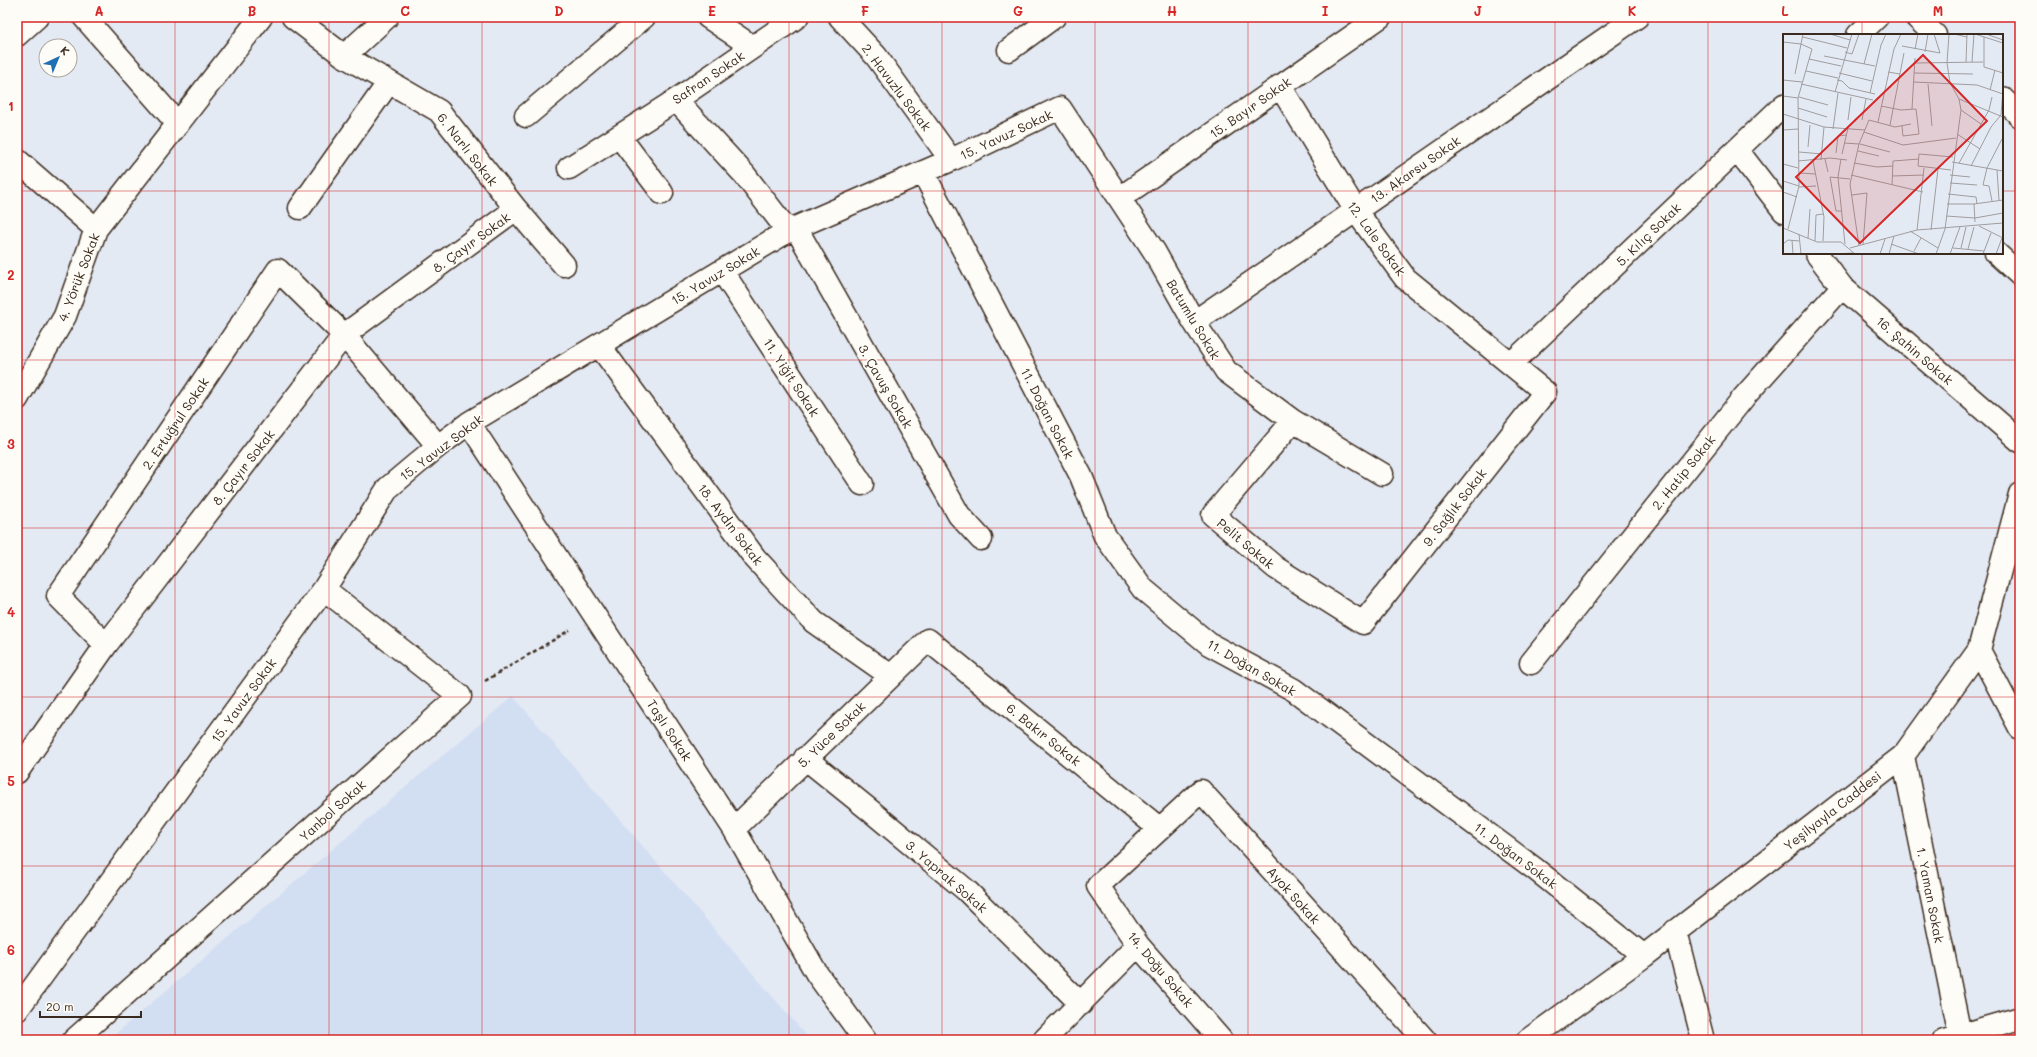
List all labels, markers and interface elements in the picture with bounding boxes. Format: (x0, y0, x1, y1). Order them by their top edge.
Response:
text: A (94, 2, 104, 19)
text: B (248, 2, 257, 19)
text: C (400, 2, 410, 19)
text: D (554, 2, 564, 19)
text: E (708, 2, 716, 19)
text: F (861, 2, 869, 19)
text: G (1013, 2, 1023, 19)
text: H (1167, 2, 1177, 19)
text: I (1322, 2, 1329, 19)
text: J (1474, 2, 1482, 19)
text: K (1628, 2, 1637, 19)
text: L (1781, 2, 1789, 19)
text: M (1933, 2, 1943, 19)
inset map (1783, 34, 2003, 254)
north arrow (38, 38, 78, 78)
street label: 2. Havuzlu Sokak (859, 40, 936, 134)
text: K (57, 43, 73, 58)
street label: Safran Sokak (669, 47, 747, 107)
street label: 15. Bayır Sokak (1206, 72, 1294, 142)
text: 1 (8, 97, 14, 114)
street label: 15. Yavuz Sokak (957, 105, 1055, 163)
street label: 6. Narlı Sokak (434, 109, 502, 189)
street label: 13. Akarsu Sokak (1367, 131, 1464, 207)
street label: 12. Lale Sokak (1344, 197, 1410, 279)
street label: 5. Kılıç Sokak (1612, 199, 1684, 269)
street label: 8. Çayır Sokak (429, 208, 513, 276)
street label: 4. Yörük Sokak (53, 230, 103, 324)
street label: 15. Yavuz Sokak (668, 242, 762, 308)
text: 2 (7, 266, 15, 283)
street label: Batumlu Sokak (1163, 276, 1225, 362)
street label: 16. Şahin Sokak (1873, 312, 1957, 388)
street label: 11. Yiğit Sokak (760, 334, 824, 420)
street label: 3. Çavuş Sokak (855, 341, 917, 431)
street label: 11. Doğan Sokak (1018, 364, 1078, 462)
street label: 2. Ertuğrul Sokak (138, 374, 212, 472)
street label: 15. Yavuz Sokak (396, 410, 486, 484)
street label: 8. Çayır Sokak (208, 426, 278, 508)
street label: 2. Hatip Sokak (1648, 431, 1718, 513)
text: 3 (7, 435, 15, 452)
street label: 9. Sağlık Sokak (1418, 465, 1490, 549)
street label: 18. Aydın Sokak (695, 480, 767, 568)
street label: Pelit Sokak (1214, 514, 1278, 572)
text: 4 (7, 603, 15, 620)
street label: 11. Doğan Sokak (1204, 635, 1300, 699)
street label: 15. Yavuz Sokak (207, 654, 279, 746)
street label: Taşlı Sokak (644, 696, 696, 764)
street label: 5. Yüce Sokak (793, 697, 869, 771)
street label: 6. Bakır Sokak (1003, 699, 1085, 769)
street label: Yeşilyayla Caddesi (1780, 766, 1884, 853)
text: 5 (7, 772, 15, 789)
street label: Yanbol Sokak (295, 775, 369, 844)
street label: 11. Doğan Sokak (1471, 818, 1561, 892)
street label: 3. Yaprak Sokak (903, 836, 991, 916)
street label: 1. Yaman Sokak (1913, 846, 1949, 944)
street label: Ayok Sokak (1264, 863, 1324, 927)
street label: 14. Doğu Sokak (1124, 928, 1198, 1010)
text: 6 (7, 941, 15, 958)
scale bar (40, 993, 141, 1019)
text: 20 m (46, 998, 74, 1014)

